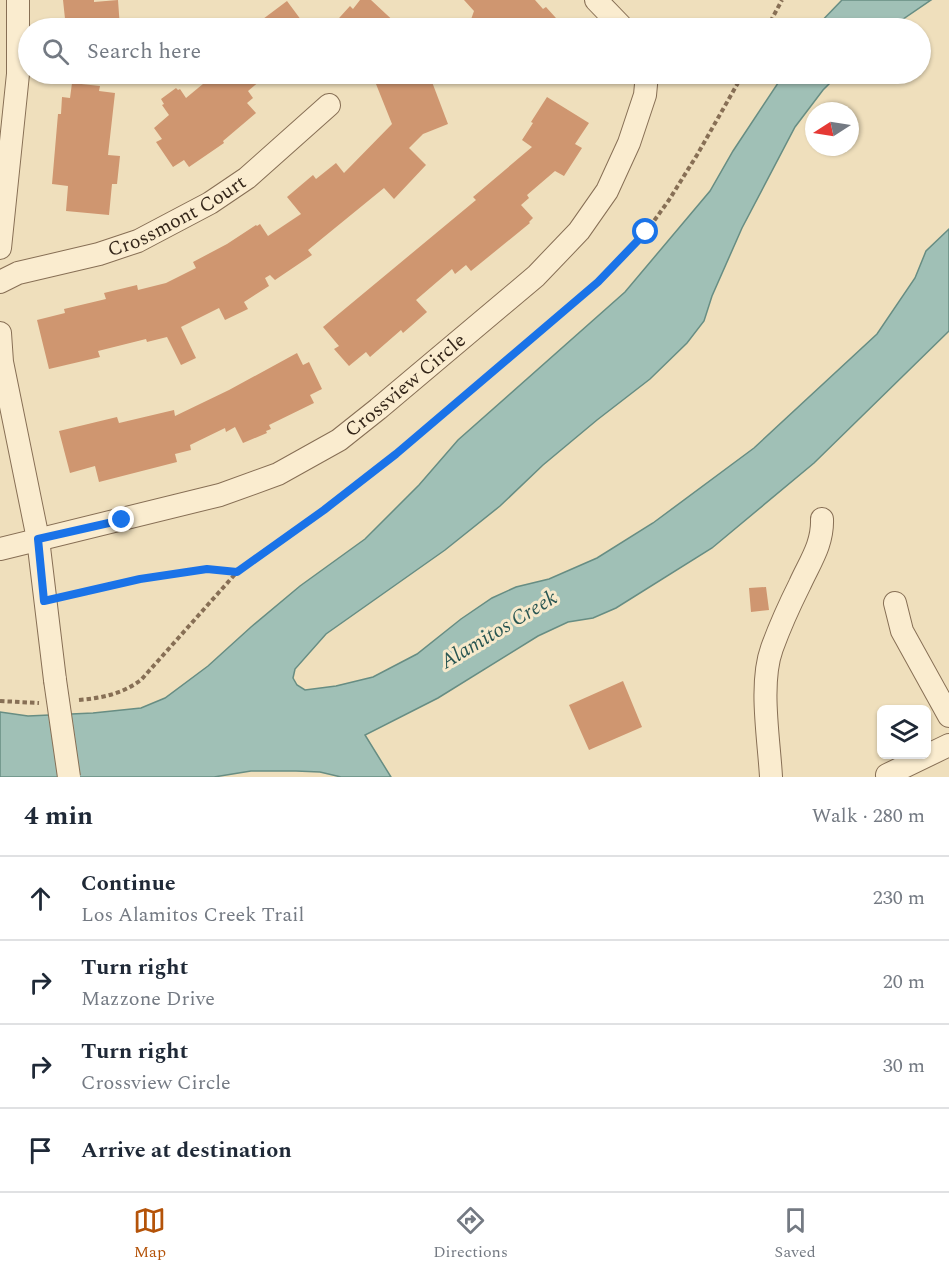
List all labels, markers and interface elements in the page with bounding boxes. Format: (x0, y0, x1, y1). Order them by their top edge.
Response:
search box (18, 18, 931, 84)
icon: search (39, 35, 72, 68)
text: Search here (87, 35, 201, 68)
north arrow (805, 102, 859, 156)
street label: Crossmont Court (104, 168, 252, 265)
route start (632, 218, 658, 244)
street label: Crossview Circle (338, 326, 473, 445)
route end (108, 506, 134, 532)
water label: Alamitos Creek (433, 582, 564, 678)
map controls (877, 705, 931, 759)
button: layers (877, 705, 931, 759)
text: 4 min (24, 796, 93, 836)
text: Walk · 280 m (812, 801, 925, 831)
text: Continue (81, 867, 176, 900)
icon: ahead (24, 882, 57, 915)
text: 230 m (873, 883, 925, 913)
text: Los Alamitos Creek Trail (81, 900, 304, 930)
text: Turn right (81, 951, 188, 984)
icon: right (24, 966, 57, 999)
text: 20 m (883, 967, 925, 997)
text: Mazzone Drive (81, 984, 215, 1014)
text: Turn right (81, 1035, 188, 1068)
icon: right (24, 1050, 57, 1083)
text: 30 m (883, 1051, 925, 1081)
text: Crossview Circle (81, 1068, 231, 1098)
icon: arrive (24, 1134, 57, 1167)
text: Arrive at destination (81, 1134, 292, 1167)
tab: Map (133, 1204, 166, 1264)
tab: Directions (433, 1204, 508, 1264)
tab: Saved (775, 1204, 816, 1264)

